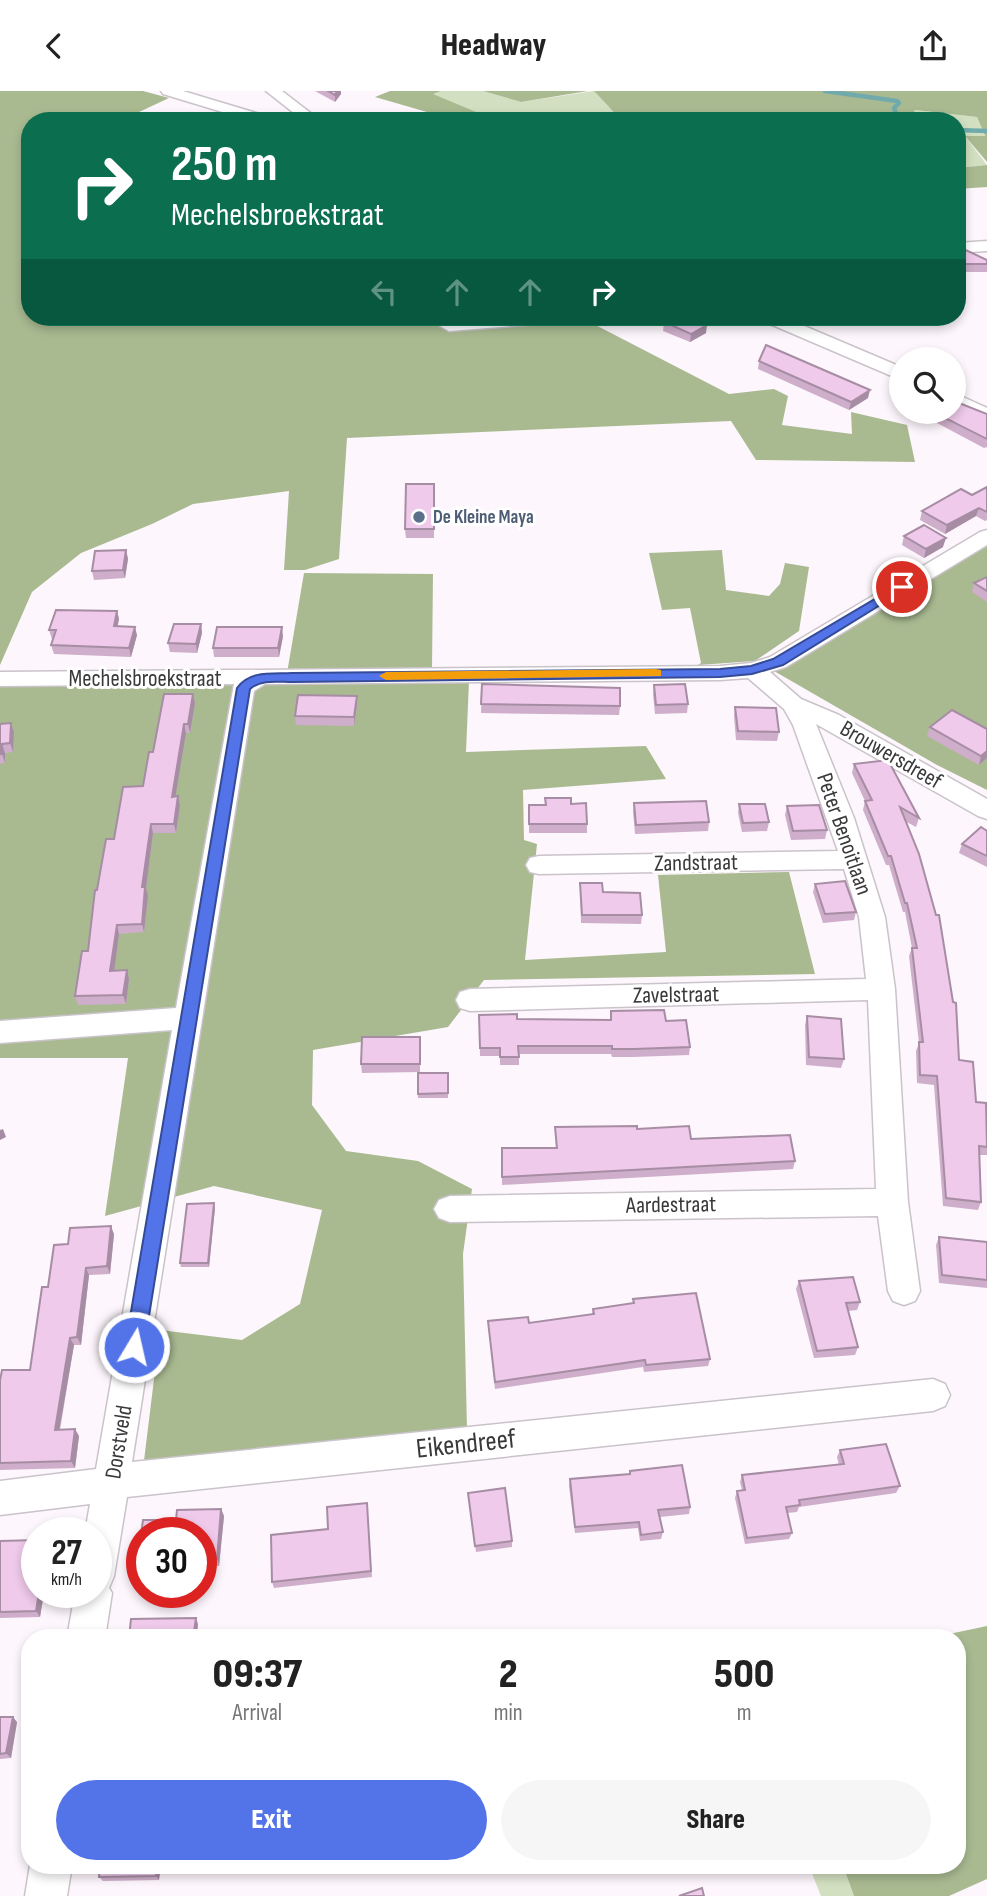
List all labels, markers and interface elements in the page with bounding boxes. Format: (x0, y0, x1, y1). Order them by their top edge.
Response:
text: Headway (441, 26, 546, 65)
icon: back (35, 27, 73, 65)
icon: share (914, 27, 952, 65)
text: 250 m (171, 136, 277, 195)
icon: right (56, 140, 147, 231)
text: Mechelsbroekstraat (171, 196, 384, 235)
icon: left (365, 273, 403, 311)
icon: ahead (438, 273, 476, 311)
icon: ahead (511, 273, 549, 311)
icon: right (584, 273, 622, 311)
map controls (889, 347, 966, 424)
button: search (889, 347, 966, 424)
place label: De Kleine Maya (433, 506, 534, 529)
marker: De Kleine Maya (411, 509, 427, 525)
pin (872, 557, 932, 617)
icon: arrive (883, 568, 921, 606)
street label: Mechelsbroekstraat (69, 665, 222, 693)
street label: Brouwersdreef (835, 715, 947, 796)
street label: Peter Benoitlaan (810, 769, 878, 899)
street label: Zandstraat (654, 848, 738, 878)
street label: Zavelstraat (633, 980, 719, 1010)
street label: Aardestraat (625, 1190, 716, 1220)
position arrow (97, 1310, 171, 1384)
street label: Dorstveld (99, 1403, 139, 1481)
street label: Eikendreef (414, 1422, 518, 1466)
speed limit sign: 30 (126, 1517, 217, 1608)
text: 27 (51, 1532, 82, 1575)
text: km/h (51, 1569, 82, 1590)
text: 09:37 (213, 1649, 302, 1700)
text: 2 (499, 1649, 518, 1700)
text: 500 (714, 1649, 774, 1700)
text: Arrival (233, 1699, 282, 1727)
text: min (494, 1699, 523, 1727)
text: m (737, 1699, 752, 1727)
button: Exit (56, 1780, 487, 1860)
button: Share (501, 1780, 931, 1860)

